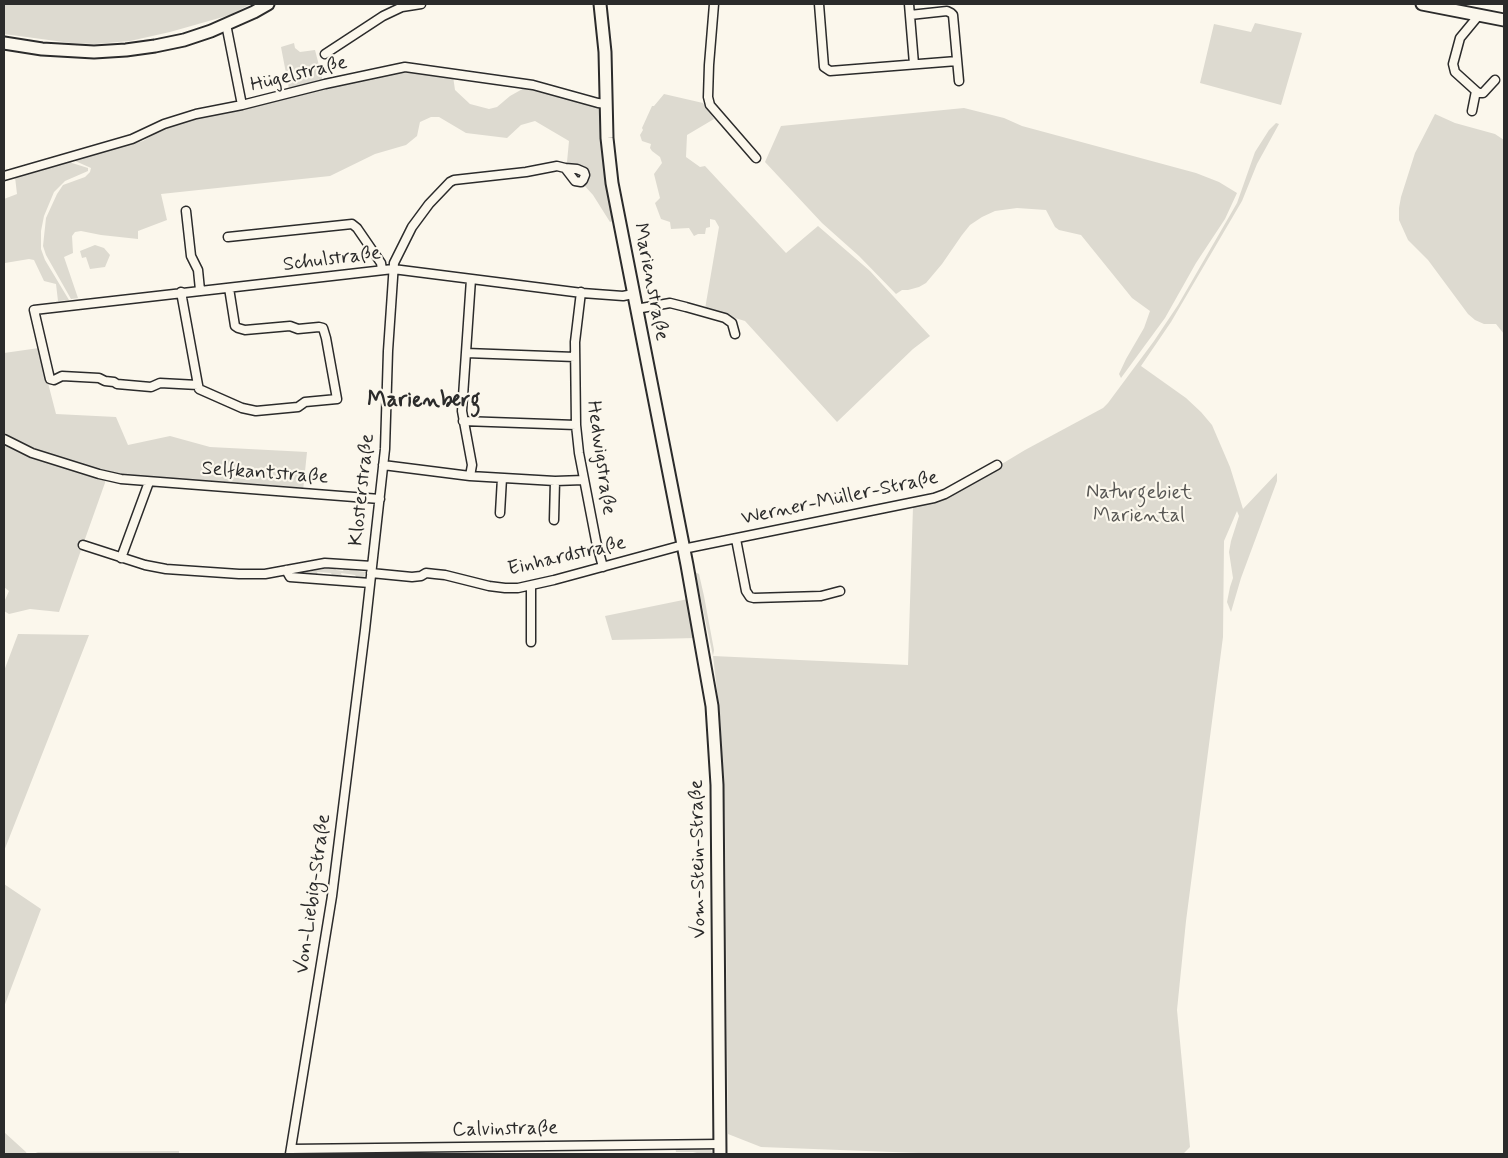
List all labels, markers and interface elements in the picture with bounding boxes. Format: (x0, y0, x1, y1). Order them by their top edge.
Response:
street label: Hügelstraße (248, 51, 350, 99)
street label: Marienstraße (627, 221, 673, 343)
street label: Schulstraße (282, 242, 382, 278)
district label: Marienberg (367, 388, 481, 414)
street label: Hedwigstraße (580, 399, 620, 517)
street label: Klosterstraße (345, 433, 381, 547)
street label: Selfkantstraße (201, 458, 329, 490)
street label: Werner-Müller-Straße (739, 466, 941, 532)
park label: Naturgebiet Mariental (1086, 482, 1192, 529)
street label: Einhardstraße (506, 532, 628, 582)
street label: Vom-Stein-Straße (686, 779, 712, 939)
street label: Von-Liebig-Straße (291, 812, 337, 976)
street label: Calvinstraße (452, 1117, 558, 1143)

